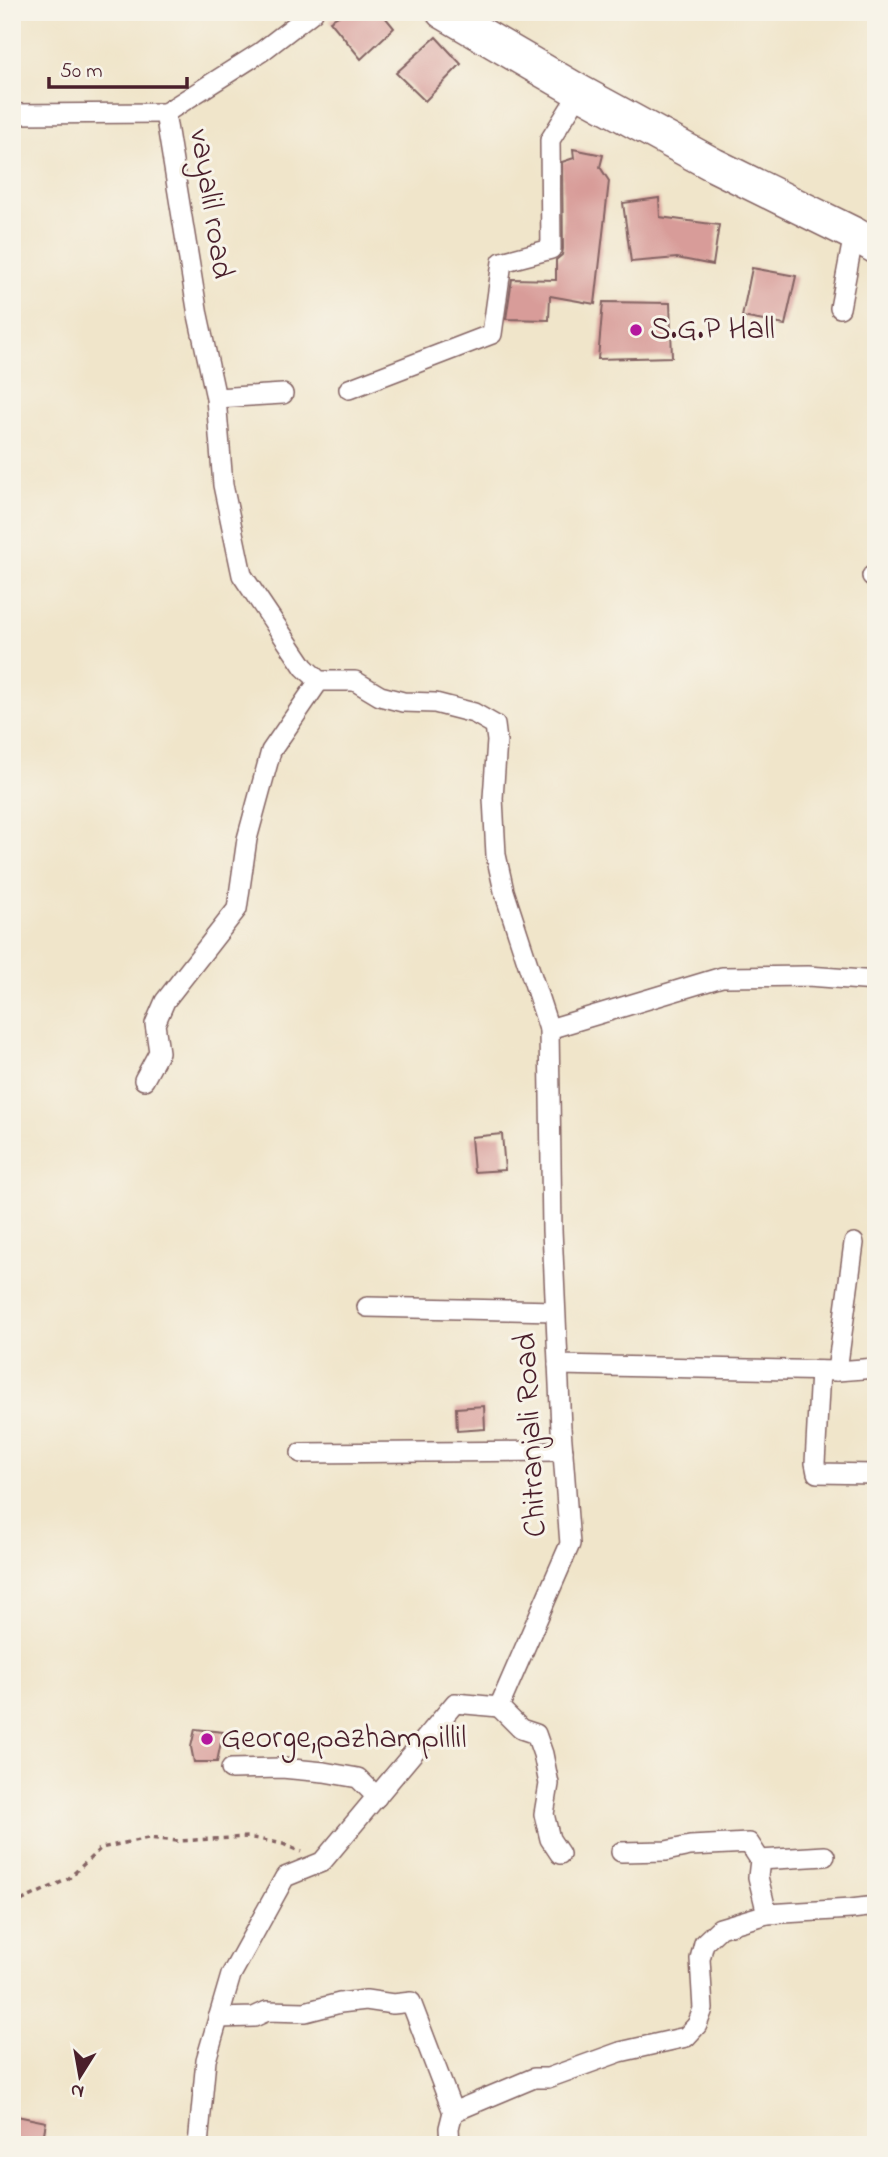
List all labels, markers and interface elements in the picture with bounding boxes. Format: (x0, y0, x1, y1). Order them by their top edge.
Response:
scale bar (49, 46, 187, 90)
text: 50 m (60, 57, 103, 87)
street label: vayalil road (175, 126, 245, 282)
place label: S.G.P Hall (650, 307, 775, 354)
marker: S.G.P Hall (628, 322, 644, 338)
street label: Chitranjali Road (503, 1332, 561, 1538)
place label: George,pazhampillil (221, 1716, 467, 1763)
marker: George,pazhampillil (199, 1731, 215, 1747)
north arrow (46, 2042, 116, 2112)
text: N (68, 2076, 86, 2105)

